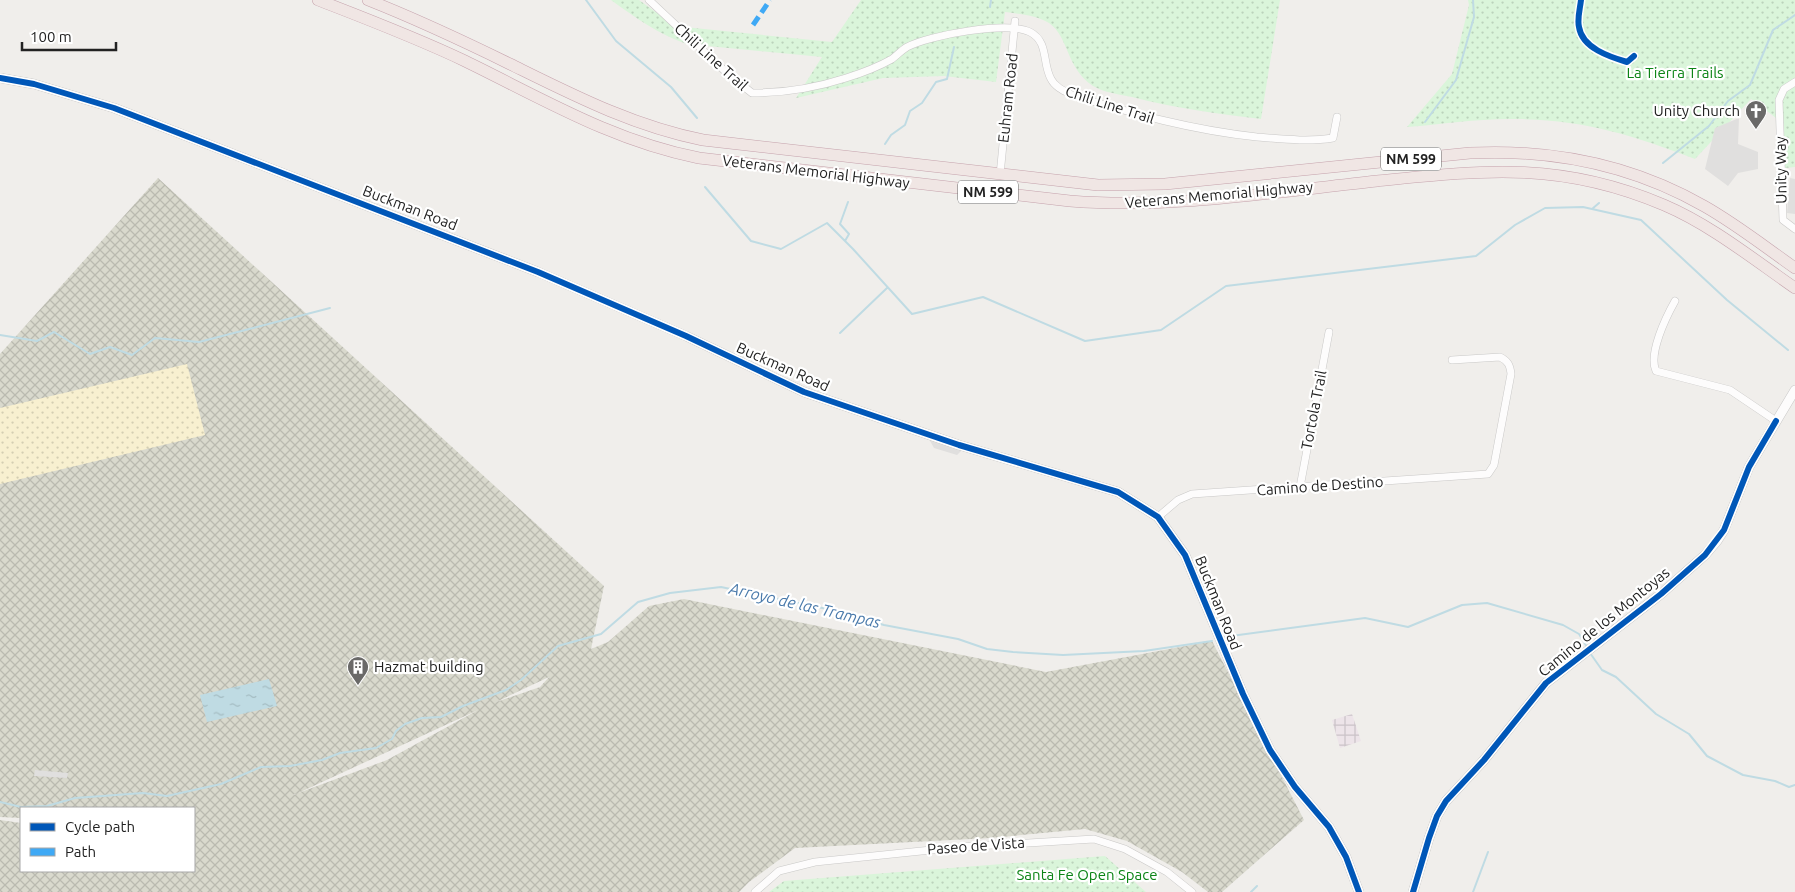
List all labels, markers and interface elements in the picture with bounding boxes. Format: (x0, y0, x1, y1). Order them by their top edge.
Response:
street label: Chili Line Trail (671, 19, 752, 94)
scale bar (22, 20, 116, 52)
text: 100 m (30, 28, 72, 45)
street label: Euhram Road (994, 52, 1021, 143)
park label: La Tierra Trails (1626, 64, 1724, 81)
street label: Chili Line Trail (1063, 82, 1157, 127)
church icon: Unity Church (1744, 99, 1768, 130)
place label: Unity Church (1653, 102, 1740, 119)
street label: Unity Way (1771, 136, 1790, 204)
road number: NM 599 (1381, 148, 1441, 170)
street label: Veterans Memorial Highway (721, 152, 911, 191)
street label: Veterans Memorial Highway (1124, 178, 1314, 211)
road number: NM 599 (958, 180, 1018, 203)
street label: Buckman Road (361, 182, 460, 233)
street label: Buckman Road (734, 338, 832, 395)
street label: Tortola Trail (1297, 369, 1330, 451)
street label: Camino de Destino (1256, 473, 1384, 498)
street label: Buckman Road (1192, 553, 1245, 652)
street label: Camino de los Montoyas (1535, 563, 1673, 680)
water label: Arroyo de las Trampas (727, 579, 883, 631)
building icon: Hazmat building (346, 655, 370, 686)
place label: Hazmat building (374, 658, 484, 675)
legend (20, 807, 195, 872)
text: Cycle path (65, 818, 135, 835)
street label: Paseo de Vista (927, 834, 1025, 857)
text: Path (65, 843, 96, 860)
park label: Santa Fe Open Space (1016, 866, 1158, 883)

